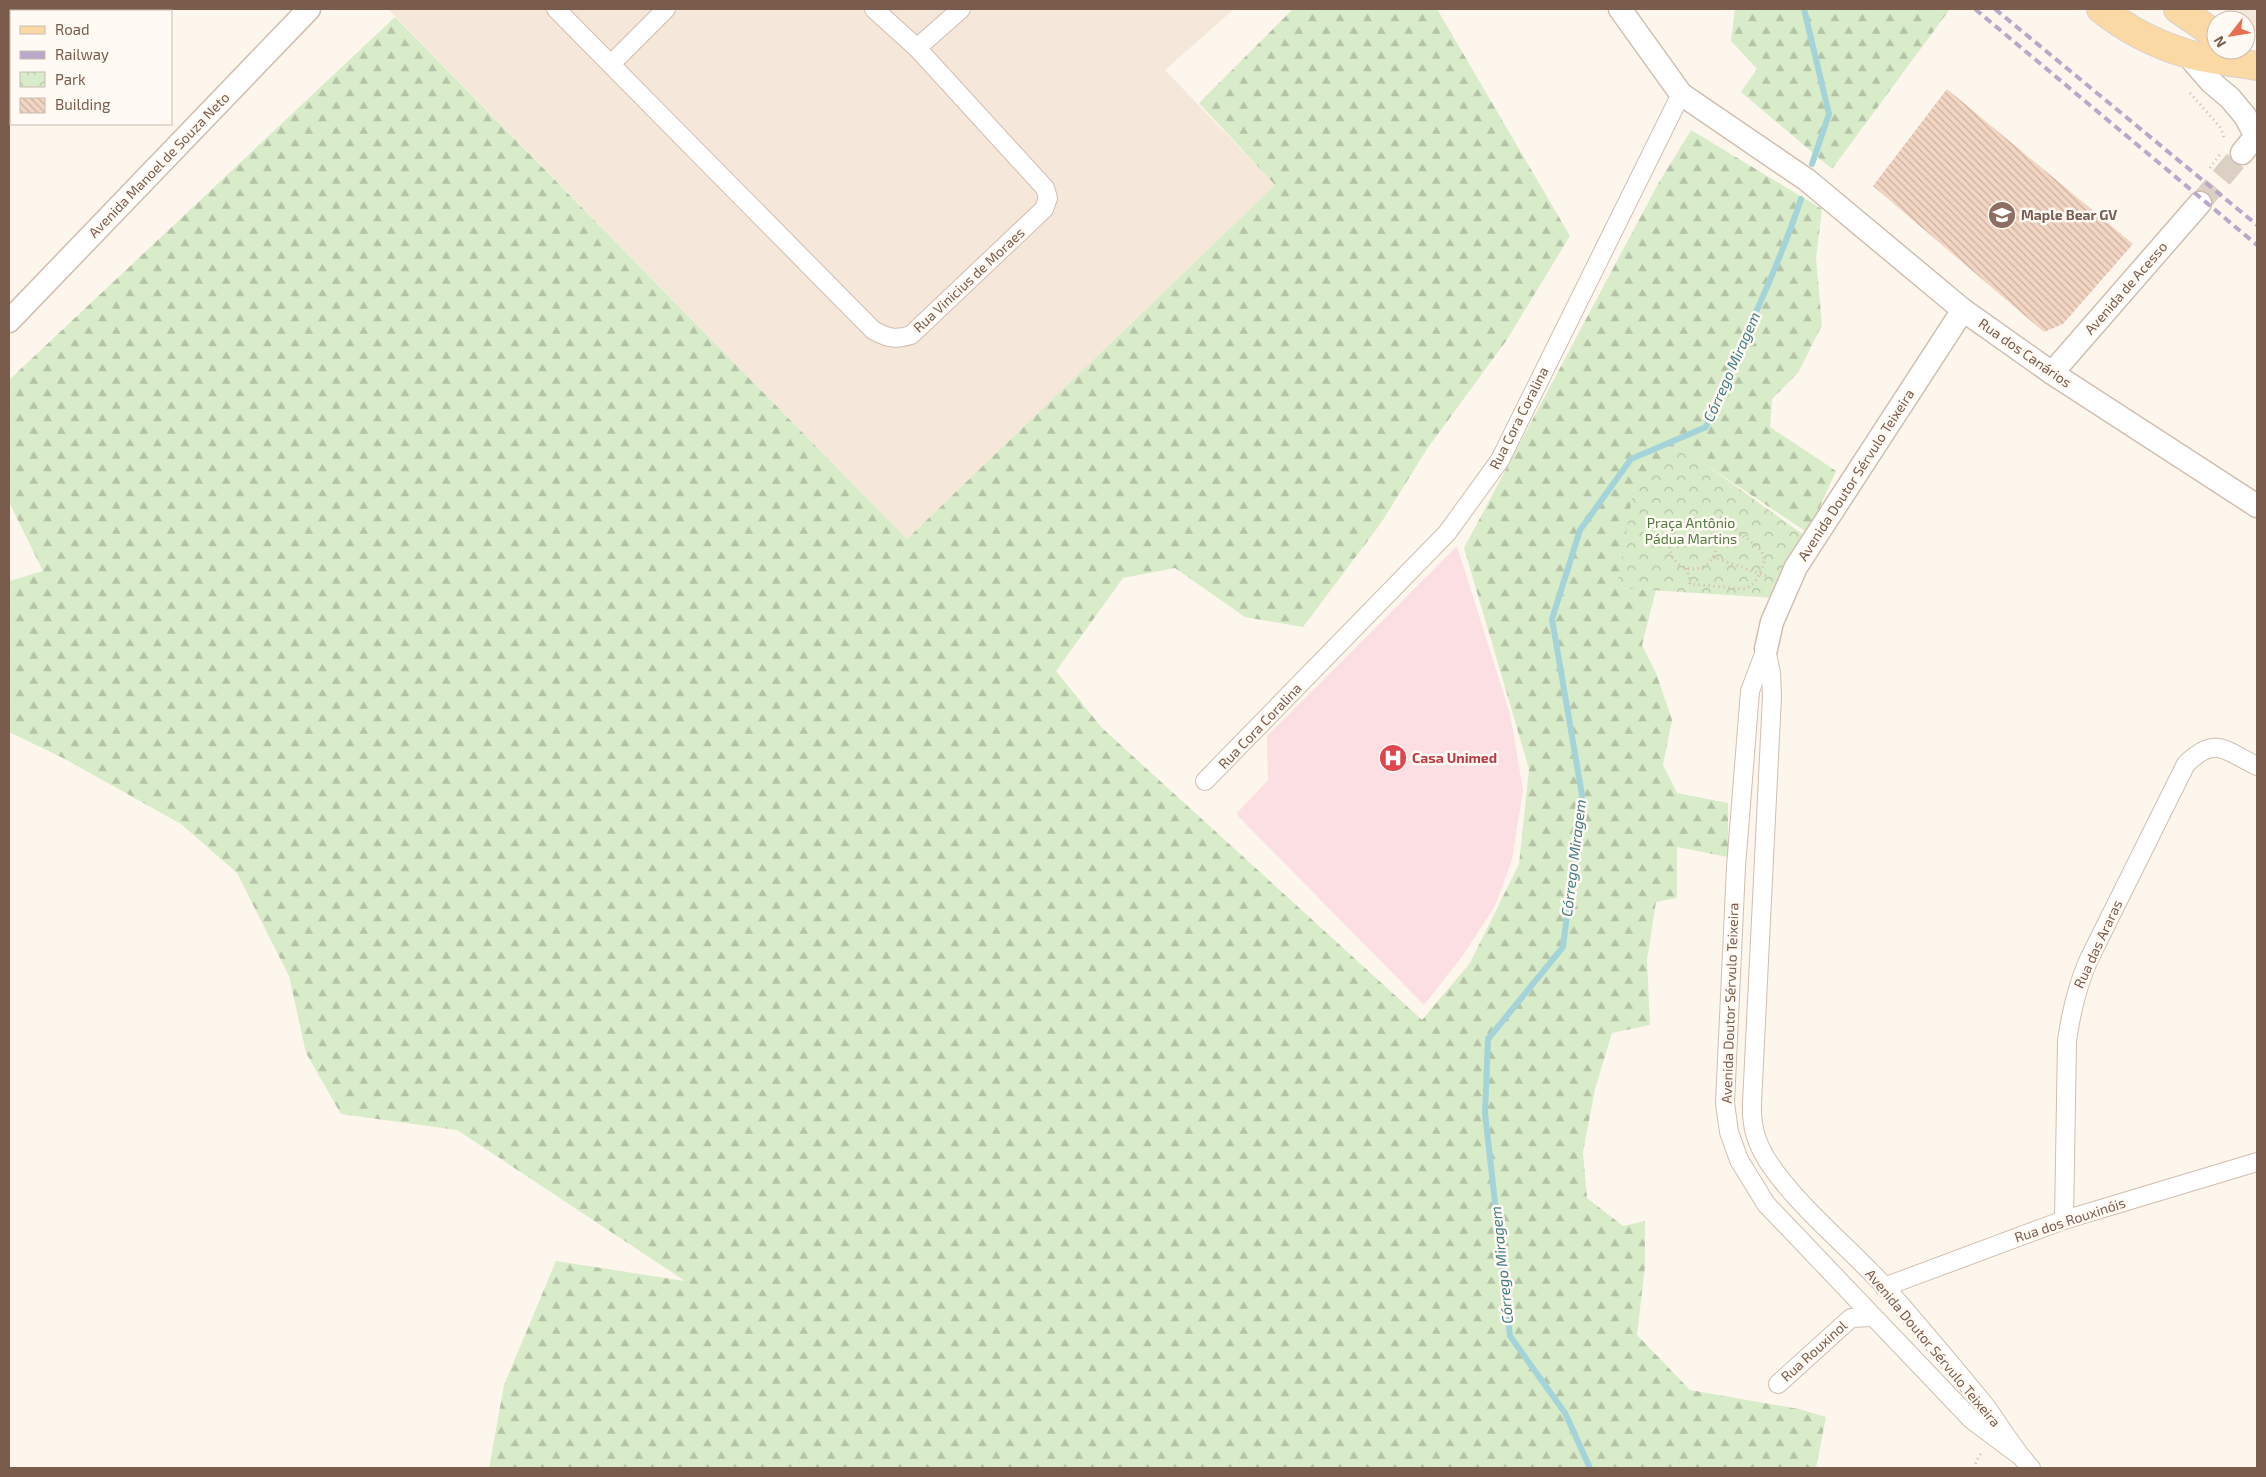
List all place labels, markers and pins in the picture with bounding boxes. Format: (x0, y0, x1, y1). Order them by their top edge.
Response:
school or university icon: Maple Bear GV (1987, 200, 2017, 230)
place label: Maple Bear GV (2021, 206, 2117, 223)
hospital icon: Casa Unimed (1378, 743, 1408, 773)
place label: Casa Unimed (1412, 749, 1497, 766)

